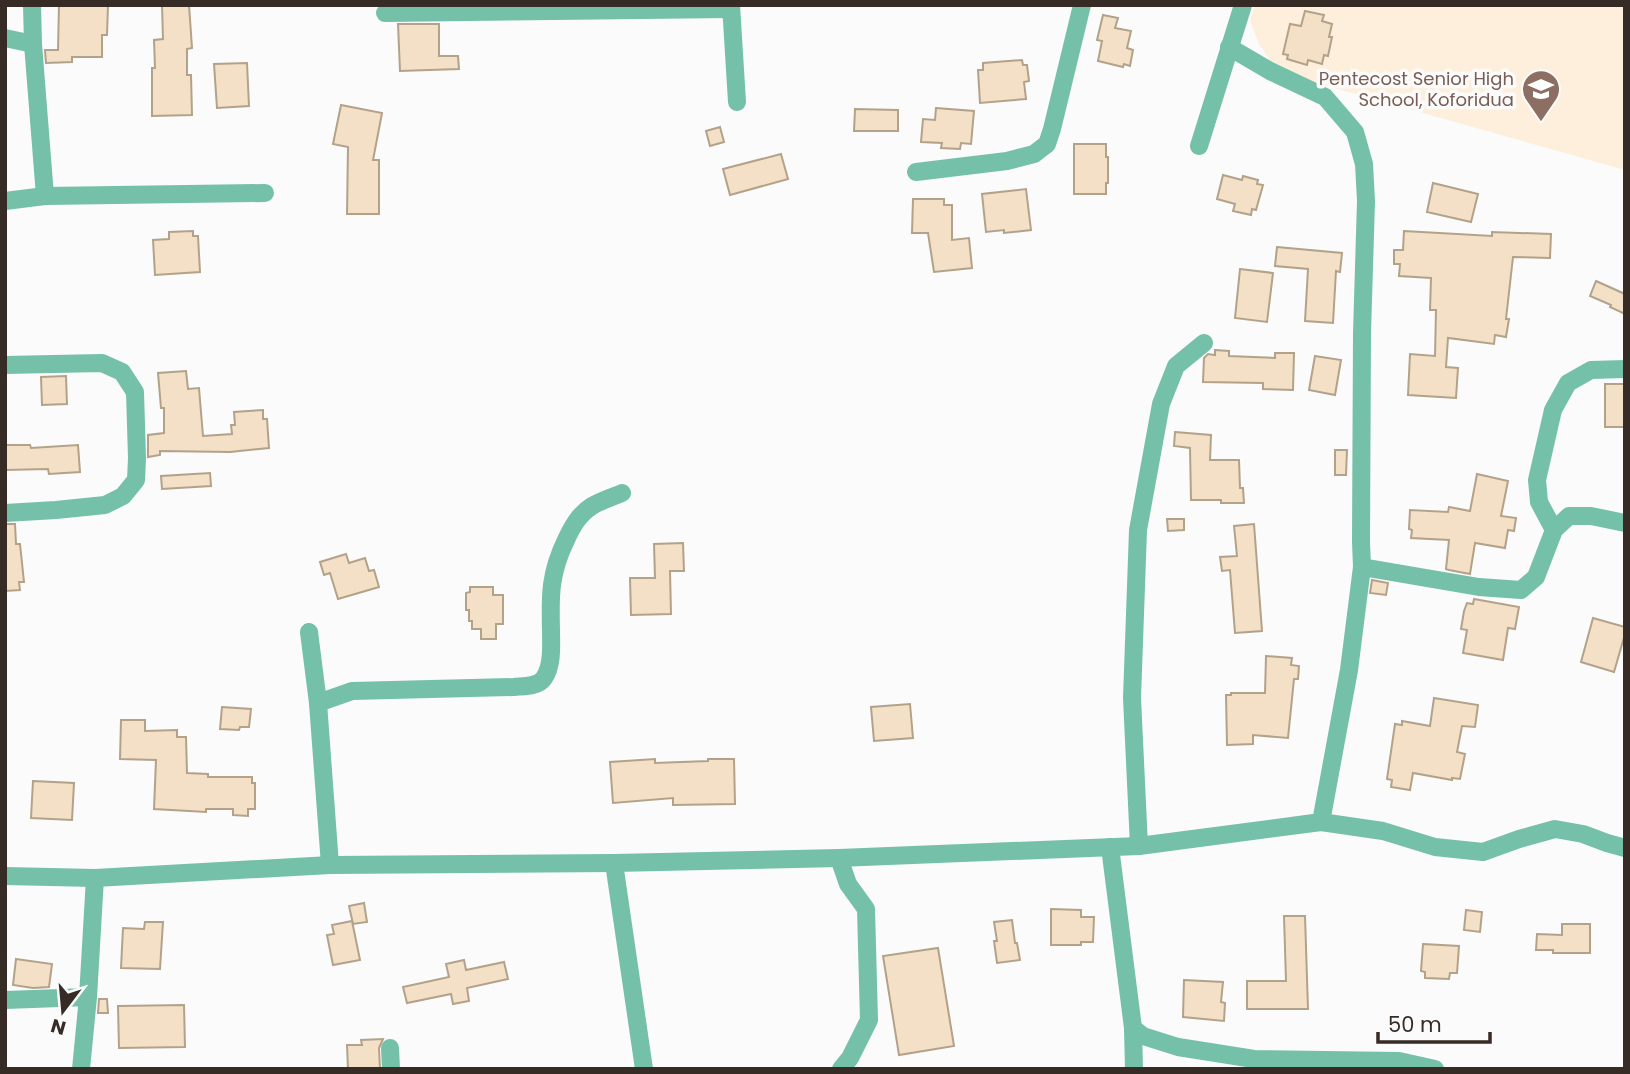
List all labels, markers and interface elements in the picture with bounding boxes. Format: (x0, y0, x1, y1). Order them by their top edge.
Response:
place label: Pentecost Senior High School, Koforidua (1319, 66, 1514, 112)
school or university icon: Pentecost Senior High School, Koforidua (1520, 68, 1562, 123)
north arrow (28, 976, 98, 1046)
scale bar (1378, 1000, 1490, 1044)
text: 50 m (1388, 1010, 1442, 1039)
text: N (48, 1012, 69, 1042)

